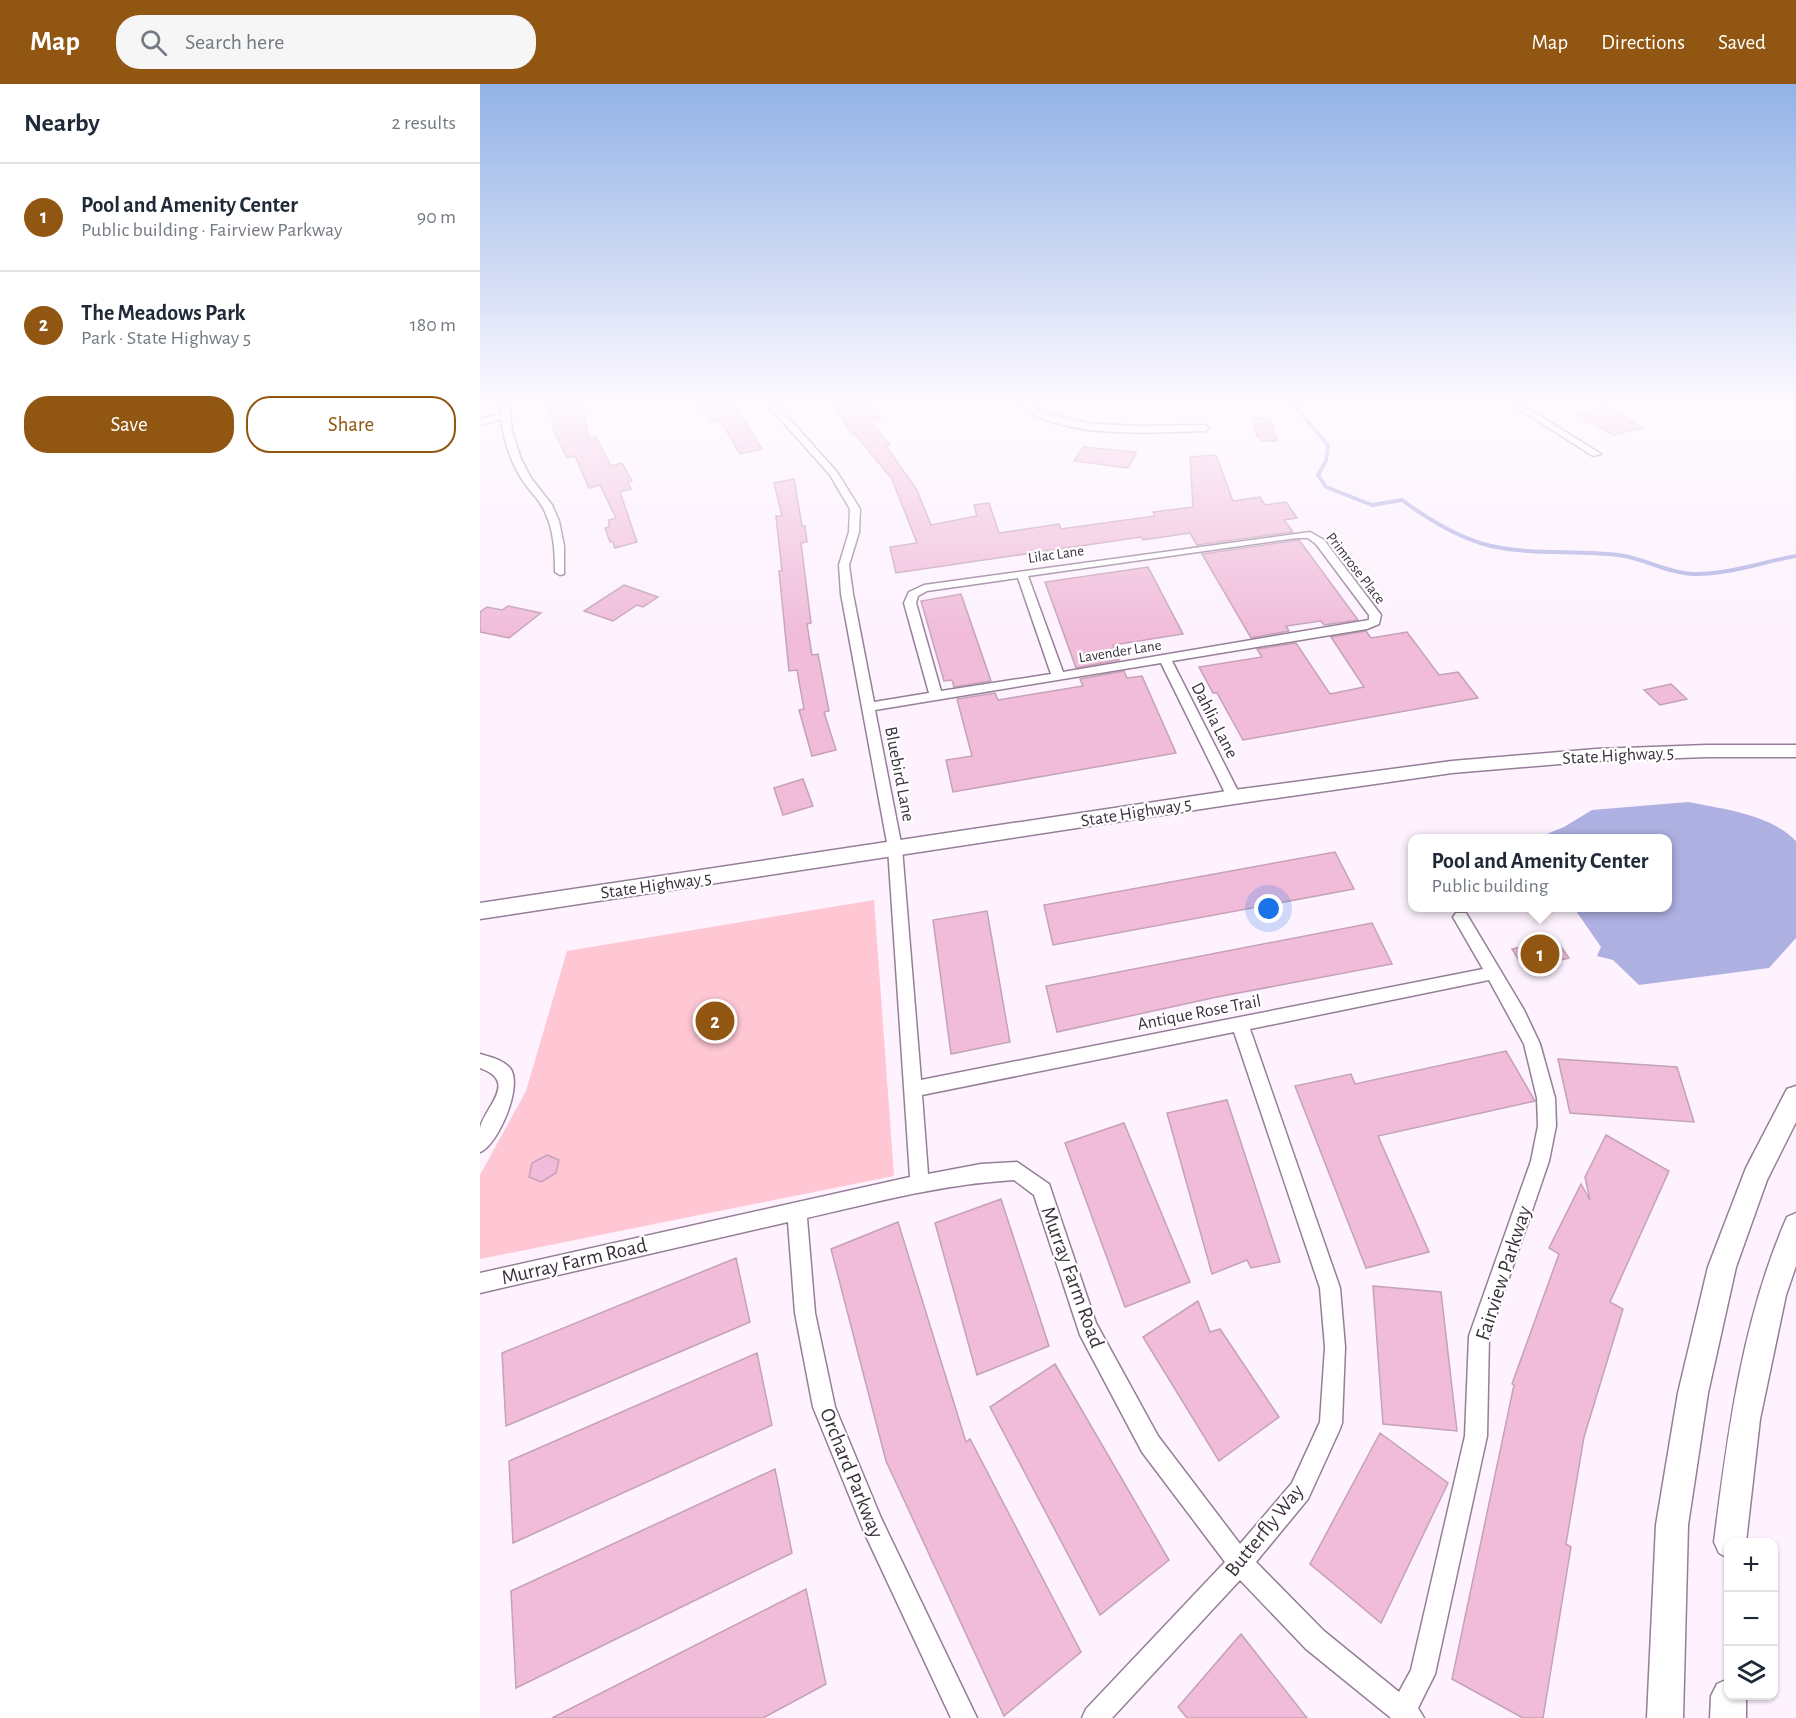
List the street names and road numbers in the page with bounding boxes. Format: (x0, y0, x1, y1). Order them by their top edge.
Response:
street label: Primrose Place (1323, 530, 1388, 607)
street label: Lilac Lane (1027, 543, 1085, 566)
street label: Lavender Lane (1078, 638, 1163, 665)
street label: Dahlia Lane (1187, 680, 1241, 761)
street label: Bluebird Lane (881, 725, 917, 823)
street label: State Highway 5 (1562, 744, 1674, 768)
street label: State Highway 5 (1079, 795, 1193, 831)
street label: State Highway 5 (599, 869, 713, 903)
street label: Antique Rose Trail (1136, 992, 1263, 1034)
street label: Fairview Parkway (1472, 1203, 1535, 1343)
street label: Murray Farm Road (1037, 1204, 1108, 1351)
street label: Murray Farm Road (499, 1235, 649, 1288)
street label: Orchard Parkway (816, 1405, 887, 1541)
street label: Butterfly Way (1221, 1480, 1308, 1580)

